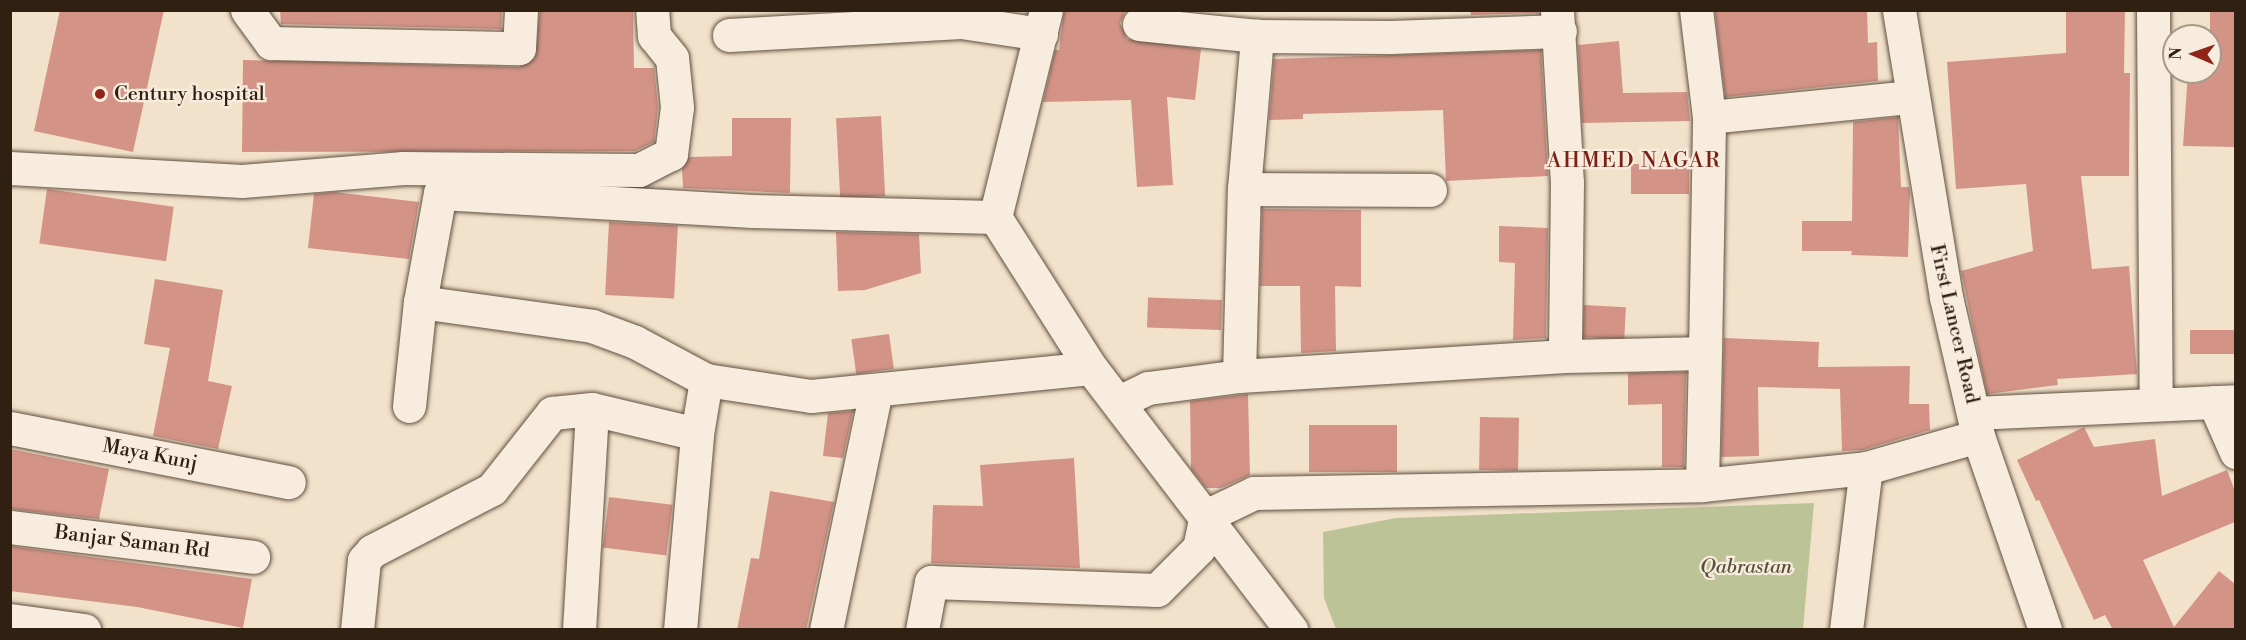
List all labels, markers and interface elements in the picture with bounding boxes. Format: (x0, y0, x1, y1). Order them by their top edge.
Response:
north arrow (2162, 24, 2222, 84)
text: N (2166, 47, 2186, 60)
place label: Century hospital (114, 82, 265, 106)
marker: Century hospital (91, 85, 109, 103)
district label: AHMED NAGAR (1547, 148, 1721, 174)
street label: First Lancer Road (1924, 242, 1984, 406)
street label: Maya Kunj (100, 434, 200, 476)
street label: Banjar Saman Rd (53, 521, 211, 563)
park label: Qabrastan (1700, 555, 1792, 579)

